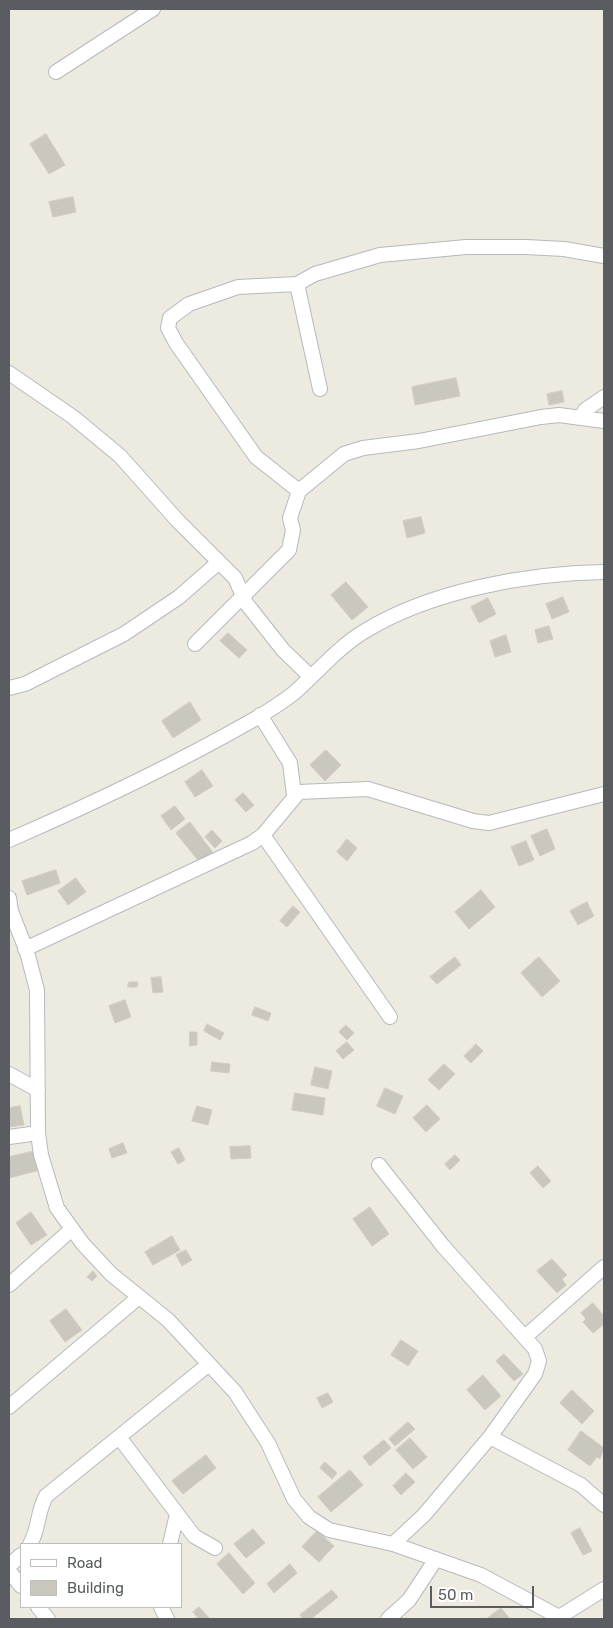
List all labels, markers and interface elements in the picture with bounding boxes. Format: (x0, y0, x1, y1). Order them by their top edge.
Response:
legend (20, 1543, 182, 1608)
text: Road (67, 1554, 103, 1572)
scale bar (433, 1576, 537, 1608)
text: Building (67, 1579, 124, 1597)
text: 50 m (438, 1586, 473, 1604)

